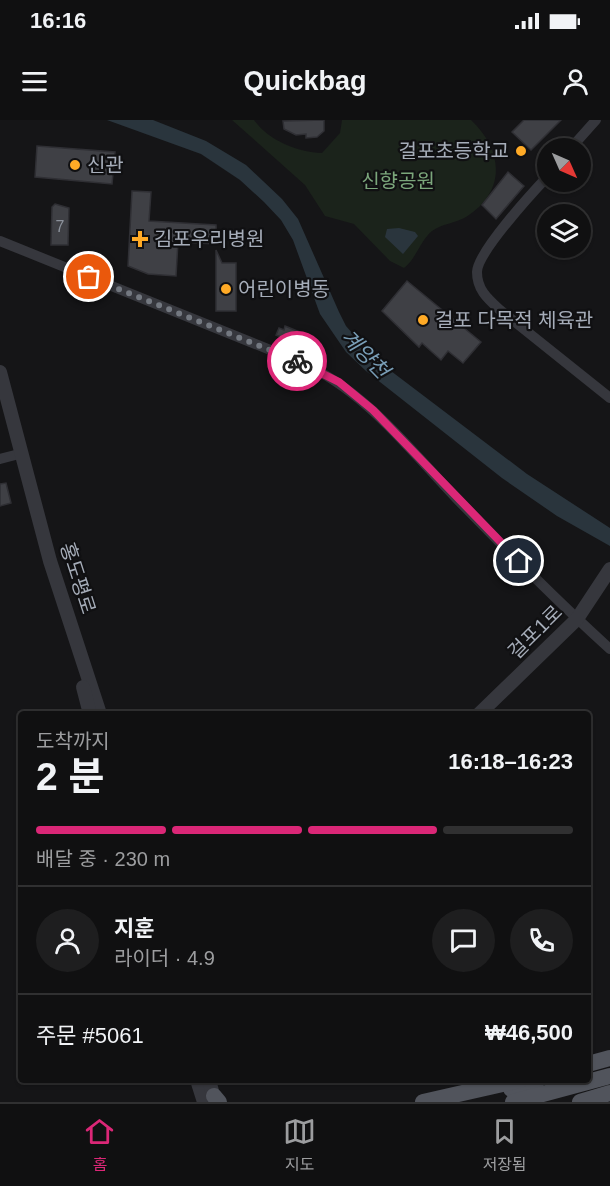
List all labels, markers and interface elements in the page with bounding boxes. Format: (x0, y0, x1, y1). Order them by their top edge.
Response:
text: 16:16 (30, 8, 86, 33)
icon: menu (18, 65, 51, 98)
icon: person (559, 65, 592, 98)
text: Quickbag (243, 66, 367, 96)
north arrow (537, 138, 591, 192)
map controls (537, 138, 591, 258)
place label: 걸포초등학교 (399, 140, 509, 162)
marker: 걸포초등학교 (514, 144, 528, 158)
place label: 신관 (87, 154, 124, 176)
marker: 신관 (68, 158, 82, 172)
park label: 신향공원 (361, 170, 435, 192)
button: layers (537, 204, 591, 258)
house number: 7 (56, 218, 65, 235)
place label: 김포우리병원 (154, 228, 264, 250)
marker: 김포우리병원 (131, 230, 149, 248)
pin (63, 251, 114, 302)
icon: bag (72, 260, 105, 293)
place label: 어린이병동 (238, 278, 330, 300)
marker: 어린이병동 (219, 282, 233, 296)
place label: 걸포 다목적 체육관 (435, 309, 593, 331)
marker: 걸포 다목적 체육관 (416, 313, 430, 327)
water label: 계양천 (337, 325, 396, 384)
courier (267, 331, 327, 391)
icon: bike (281, 345, 314, 378)
pin (493, 535, 544, 586)
street label: 홍도평로 (56, 540, 100, 616)
icon: home (502, 544, 535, 577)
street label: 걸포1로 (504, 601, 566, 663)
text: 도착까지 (36, 730, 110, 752)
text: 16:18–16:23 (448, 749, 573, 774)
text: 2 분 (36, 755, 104, 798)
text: 배달 중 · 230 m (36, 848, 170, 870)
button: person (36, 909, 99, 972)
button: chat (432, 909, 495, 972)
button: phone (510, 909, 573, 972)
text: 지훈 (114, 916, 154, 941)
text: 라이더 · 4.9 (114, 947, 215, 969)
text: ₩46,500 (485, 1020, 573, 1045)
text: 주문 #5061 (36, 1023, 144, 1048)
tab: 홈 (83, 1115, 116, 1175)
tab: 지도 (283, 1115, 316, 1175)
tab: 저장됨 (483, 1115, 527, 1175)

